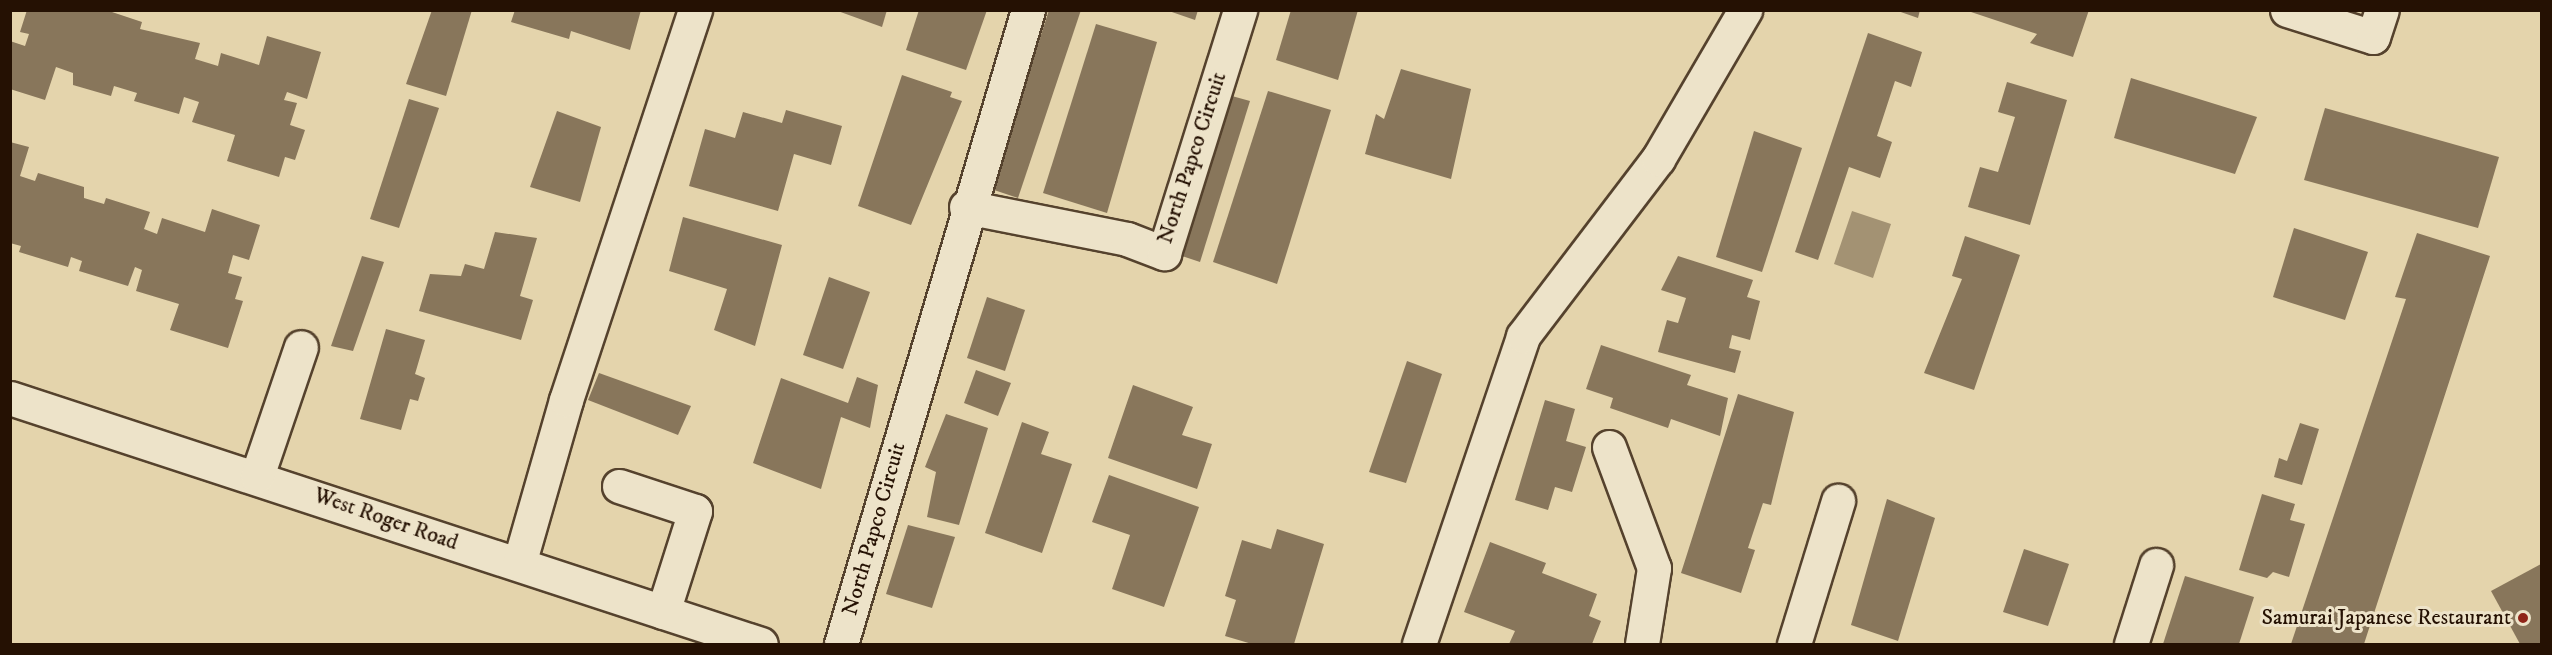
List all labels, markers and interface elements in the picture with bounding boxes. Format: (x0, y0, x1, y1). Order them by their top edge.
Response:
street label: North Papco Circuit (1152, 69, 1232, 247)
street label: North Papco Circuit (837, 439, 911, 619)
street label: West Roger Road (310, 482, 462, 556)
place label: Samurai Japanese Restaurant (2261, 605, 2511, 631)
marker: Samurai Japanese Restaurant (2516, 611, 2530, 625)

